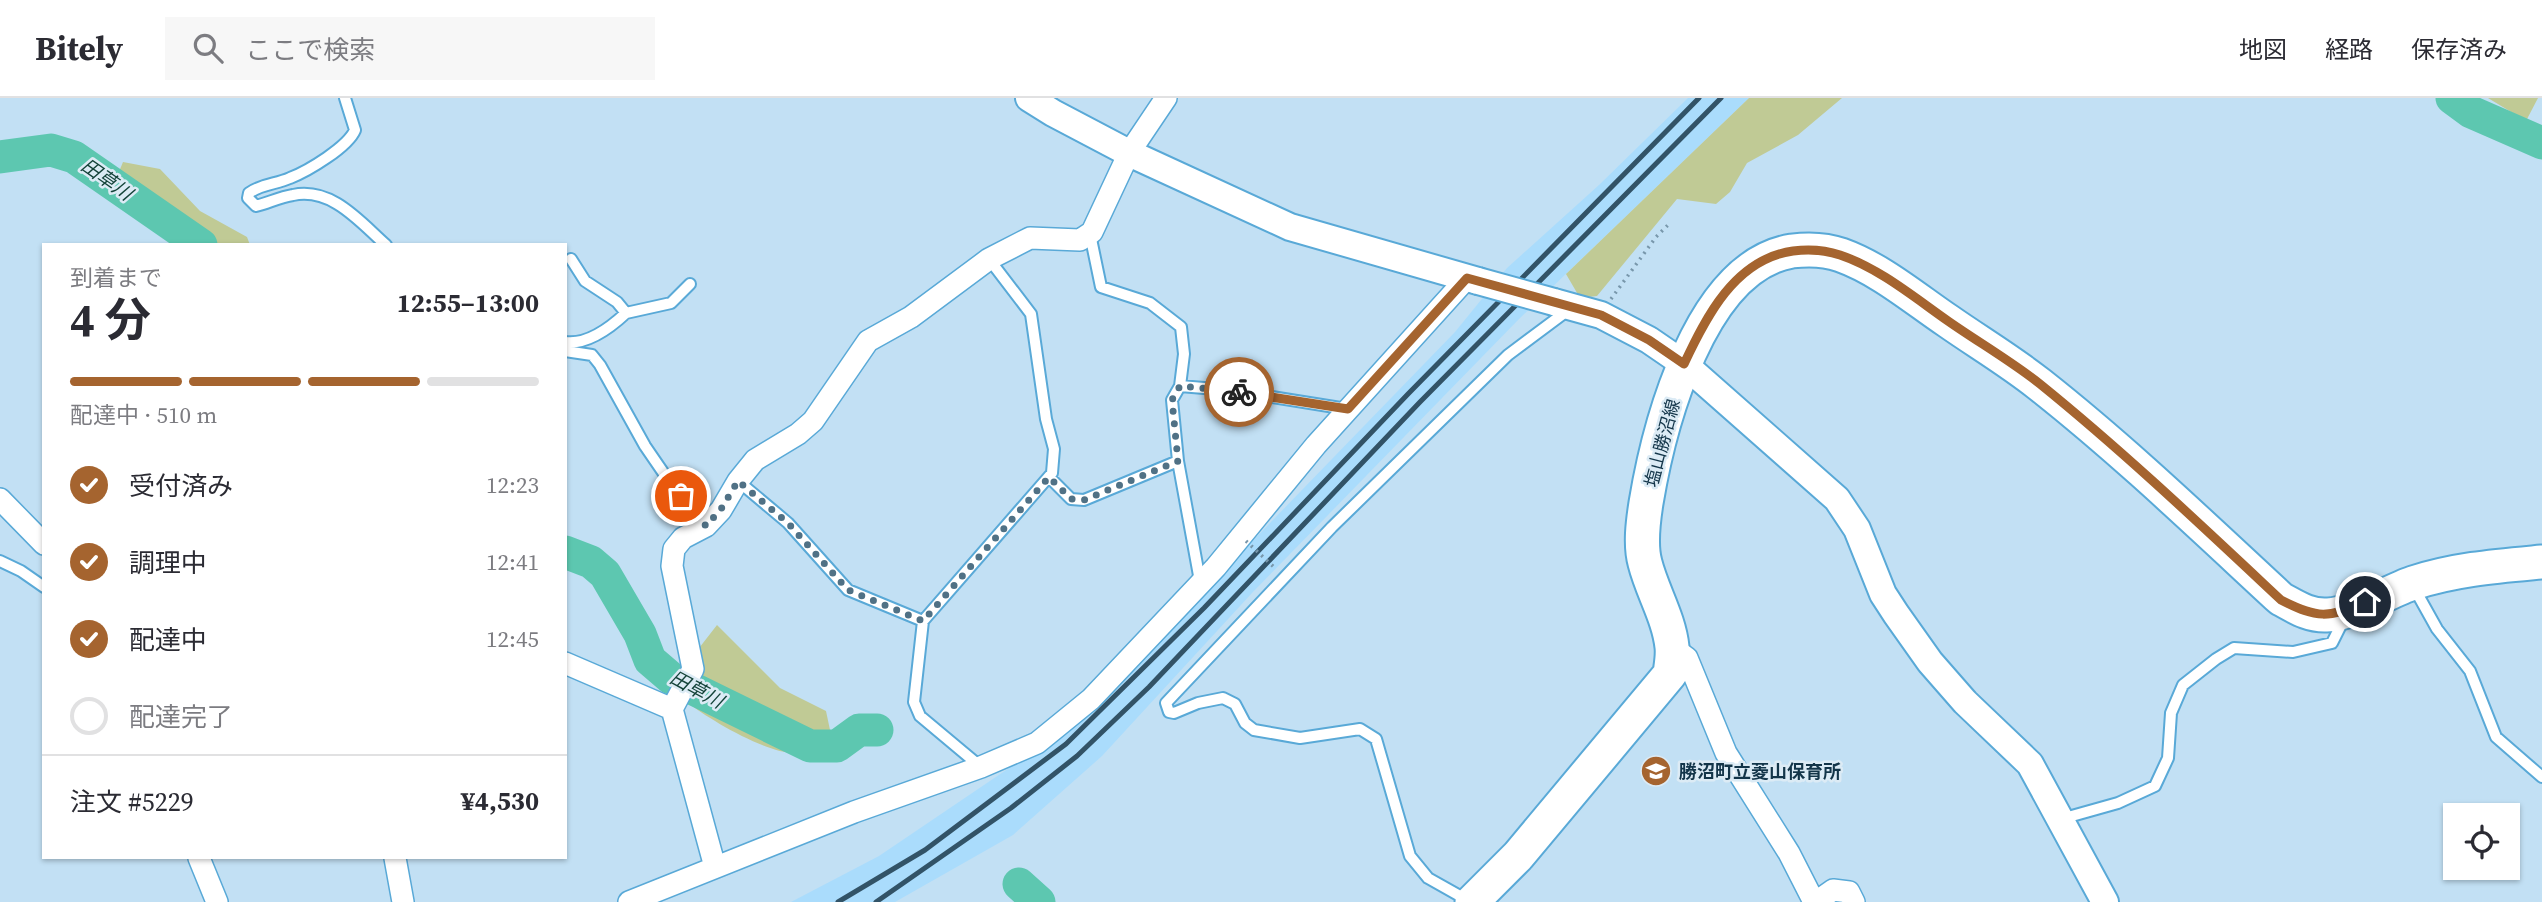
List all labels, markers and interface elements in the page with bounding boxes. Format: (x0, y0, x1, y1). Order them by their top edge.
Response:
search box (165, 17, 655, 80)
text: Bitely (35, 26, 123, 71)
icon: search (189, 29, 227, 67)
text: ここで検索 (245, 32, 375, 68)
text: 地図 (2239, 33, 2287, 66)
text: 経路 (2325, 33, 2373, 66)
text: 保存済み (2411, 33, 2507, 66)
water label: 田草川 (76, 152, 139, 207)
text: 到着まで (70, 262, 162, 294)
text: 12:55–13:00 (397, 285, 539, 321)
text: 4 分 (70, 288, 151, 351)
courier (1204, 357, 1274, 427)
icon: bike (1220, 373, 1258, 411)
street label: 塩山勝沼線 (1638, 396, 1686, 490)
text: 配達中 · 510 m (70, 399, 217, 431)
icon: check (70, 466, 108, 504)
pin (651, 466, 711, 526)
text: 受付済み (129, 468, 233, 504)
text: 12:23 (486, 469, 539, 501)
icon: bag (662, 477, 700, 515)
icon: check (70, 543, 108, 581)
text: 調理中 (129, 545, 207, 581)
text: 12:41 (486, 546, 539, 578)
pin (2335, 572, 2395, 632)
icon: home (2346, 583, 2384, 621)
icon: check (70, 620, 108, 658)
text: 配達中 (129, 622, 207, 658)
text: 12:45 (486, 623, 539, 655)
water label: 田草川 (666, 664, 730, 715)
text: 配達完了 (129, 699, 233, 735)
school or university icon: 勝沼町立菱山保育所 (1639, 754, 1673, 788)
place label: 勝沼町立菱山保育所 (1679, 759, 1841, 784)
text: ¥4,530 (461, 783, 539, 819)
text: 注文 #5229 (70, 784, 194, 820)
map controls (2443, 803, 2520, 880)
button: locate (2443, 803, 2520, 880)

